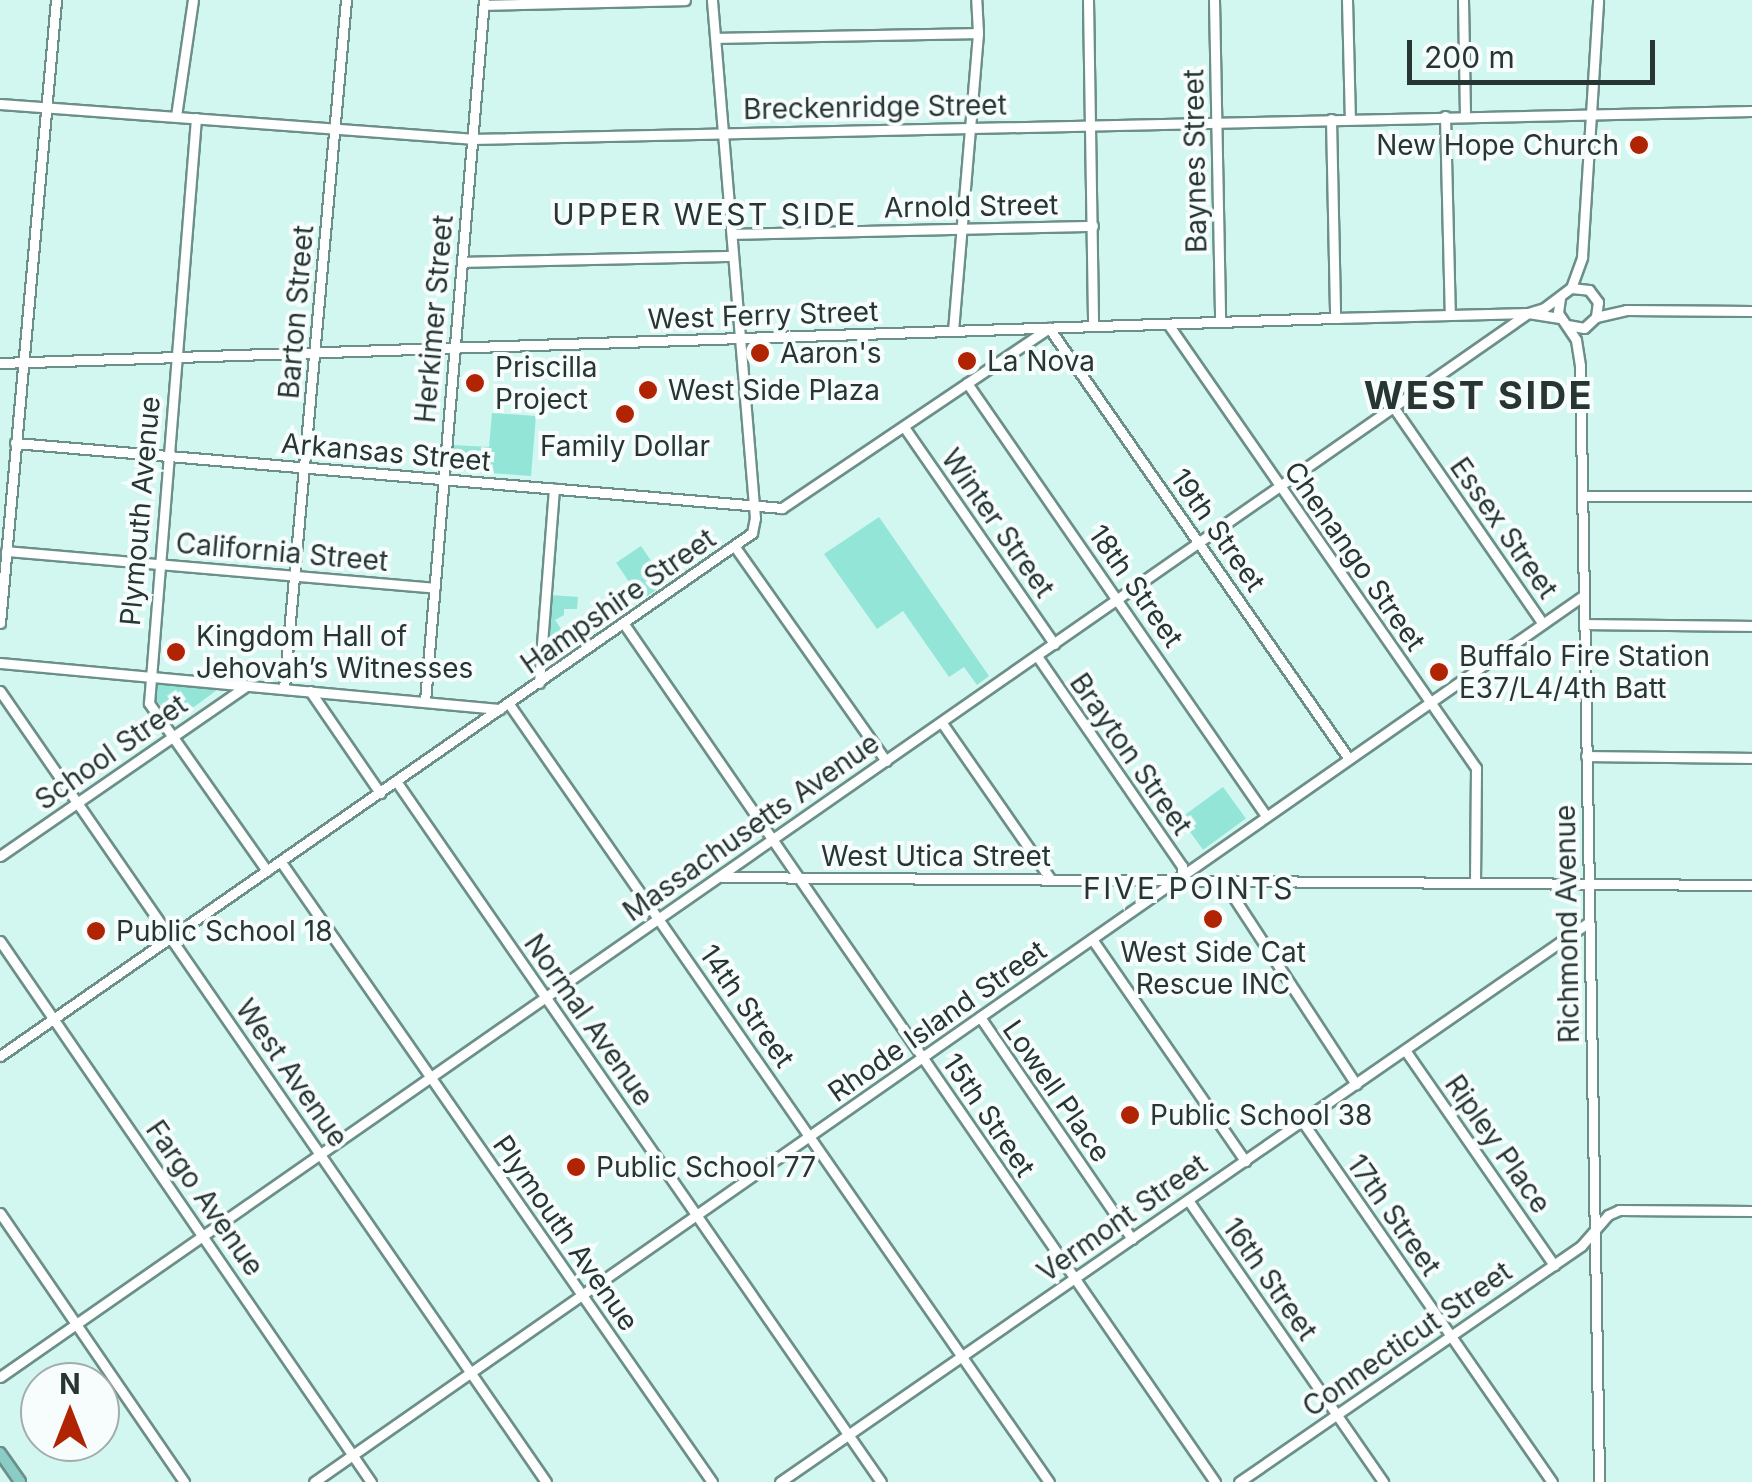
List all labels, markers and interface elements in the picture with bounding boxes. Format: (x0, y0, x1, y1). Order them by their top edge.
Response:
scale bar (1412, 20, 1660, 82)
text: 200 m (1424, 39, 1515, 75)
street label: Baynes Street (1177, 69, 1213, 253)
street label: Breckenridge Street (743, 88, 1007, 126)
place label: New Hope Church (1376, 128, 1619, 162)
marker: New Hope Church (1628, 134, 1650, 156)
street label: Arnold Street (884, 188, 1058, 224)
district label: UPPER WEST SIDE (552, 196, 858, 232)
street label: Herkimer Street (408, 214, 460, 424)
street label: Barton Street (272, 224, 320, 400)
street label: West Ferry Street (647, 294, 879, 336)
place label: Aaron's (780, 336, 882, 370)
marker: Aaron's (749, 342, 771, 364)
place label: La Nova (987, 344, 1095, 378)
place label: Priscilla Project (495, 350, 597, 416)
marker: La Nova (956, 350, 978, 372)
marker: Priscilla Project (464, 372, 486, 394)
place label: West Side Plaza (668, 373, 880, 407)
district label: WEST SIDE (1364, 373, 1594, 419)
marker: West Side Plaza (637, 379, 659, 401)
street label: Plymouth Avenue (113, 395, 167, 627)
marker: Family Dollar (614, 403, 636, 425)
street label: Arkansas Street (280, 426, 492, 478)
place label: Family Dollar (540, 429, 710, 463)
street label: Winter Street (934, 442, 1062, 604)
street label: Essex Street (1443, 451, 1565, 605)
street label: Chenango Street (1277, 455, 1433, 657)
street label: 19th Street (1164, 462, 1272, 598)
street label: 18th Street (1082, 518, 1190, 654)
street label: Hampshire Street (514, 521, 722, 681)
street label: California Street (174, 526, 390, 578)
place label: Kingdom Hall of Jehovah’s Witnesses (196, 619, 473, 685)
place label: Buffalo Fire Station E37/L4/4th Batt (1459, 639, 1710, 705)
marker: Kingdom Hall of Jehovah’s Witnesses (165, 641, 187, 663)
marker: Buffalo Fire Station E37/L4/4th Batt (1428, 661, 1450, 683)
street label: Brayton Street (1063, 667, 1199, 841)
street label: School Street (29, 687, 193, 817)
street label: Massachusetts Avenue (616, 726, 886, 928)
street label: Richmond Avenue (1548, 804, 1586, 1044)
street label: West Utica Street (821, 839, 1051, 873)
district label: FIVE POINTS (1083, 870, 1295, 906)
marker: West Side Cat Rescue INC (1202, 908, 1224, 930)
place label: Public School 18 (116, 914, 332, 948)
marker: Public School 18 (85, 920, 107, 942)
street label: Normal Avenue (517, 928, 661, 1112)
street label: Rhode Island Street (822, 933, 1052, 1109)
place label: West Side Cat Rescue INC (1120, 935, 1306, 1001)
street label: 14th Street (692, 938, 802, 1074)
street label: West Avenue (229, 993, 355, 1153)
street label: Lowell Place (996, 1014, 1118, 1168)
street label: 15th Street (936, 1047, 1042, 1183)
street label: Ripley Place (1438, 1068, 1558, 1220)
place label: Public School 38 (1150, 1098, 1372, 1132)
marker: Public School 38 (1119, 1104, 1141, 1126)
street label: Fargo Avenue (139, 1114, 271, 1282)
street label: Plymouth Avenue (486, 1129, 646, 1337)
street label: Vermont Street (1031, 1147, 1213, 1289)
street label: 17th Street (1340, 1148, 1448, 1282)
place label: Public School 77 (596, 1150, 816, 1184)
marker: Public School 77 (565, 1156, 587, 1178)
street label: 16th Street (1216, 1211, 1324, 1347)
street label: Connecticut Street (1296, 1254, 1518, 1424)
north arrow (20, 1362, 120, 1462)
text: N (59, 1367, 81, 1401)

